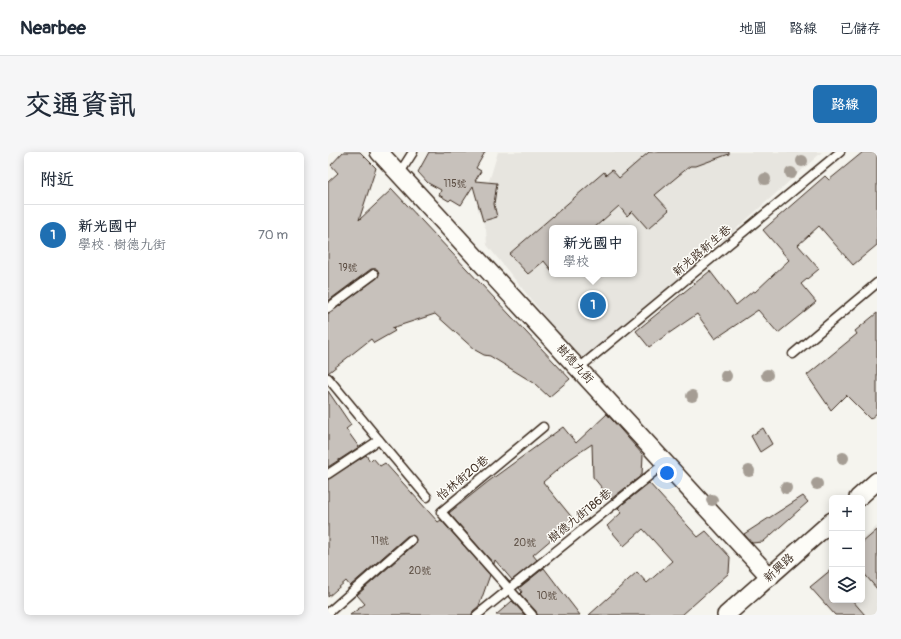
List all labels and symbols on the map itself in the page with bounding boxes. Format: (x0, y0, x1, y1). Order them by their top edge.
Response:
house number: 115號 (443, 178, 467, 190)
street label: 新光路新生巷 (670, 222, 734, 280)
house number: 19號 (338, 262, 358, 274)
pin: 1 (580, 290, 606, 320)
street label: 樹德九街 (553, 341, 597, 387)
street label: 怡林街20巷 (434, 452, 492, 504)
your location (657, 463, 677, 483)
street label: 樹德九街186巷 (545, 486, 615, 546)
house number: 11號 (371, 535, 389, 547)
house number: 20號 (514, 537, 536, 549)
street label: 新興路 (761, 550, 797, 586)
house number: 20號 (409, 565, 431, 577)
house number: 10號 (537, 590, 557, 602)

